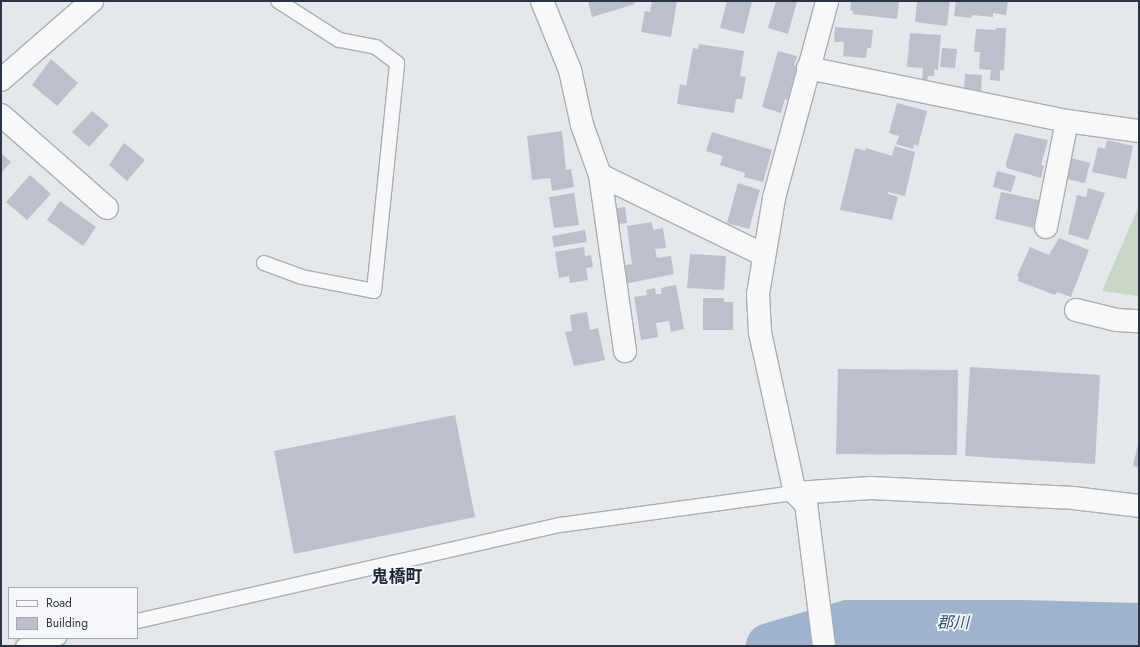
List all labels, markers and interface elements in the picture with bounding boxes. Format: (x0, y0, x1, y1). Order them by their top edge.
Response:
district label: 鬼橋町 (372, 567, 422, 587)
legend (8, 587, 138, 639)
text: Road (46, 594, 72, 612)
water label: 郡川 (937, 613, 969, 633)
text: Building (46, 614, 88, 632)

